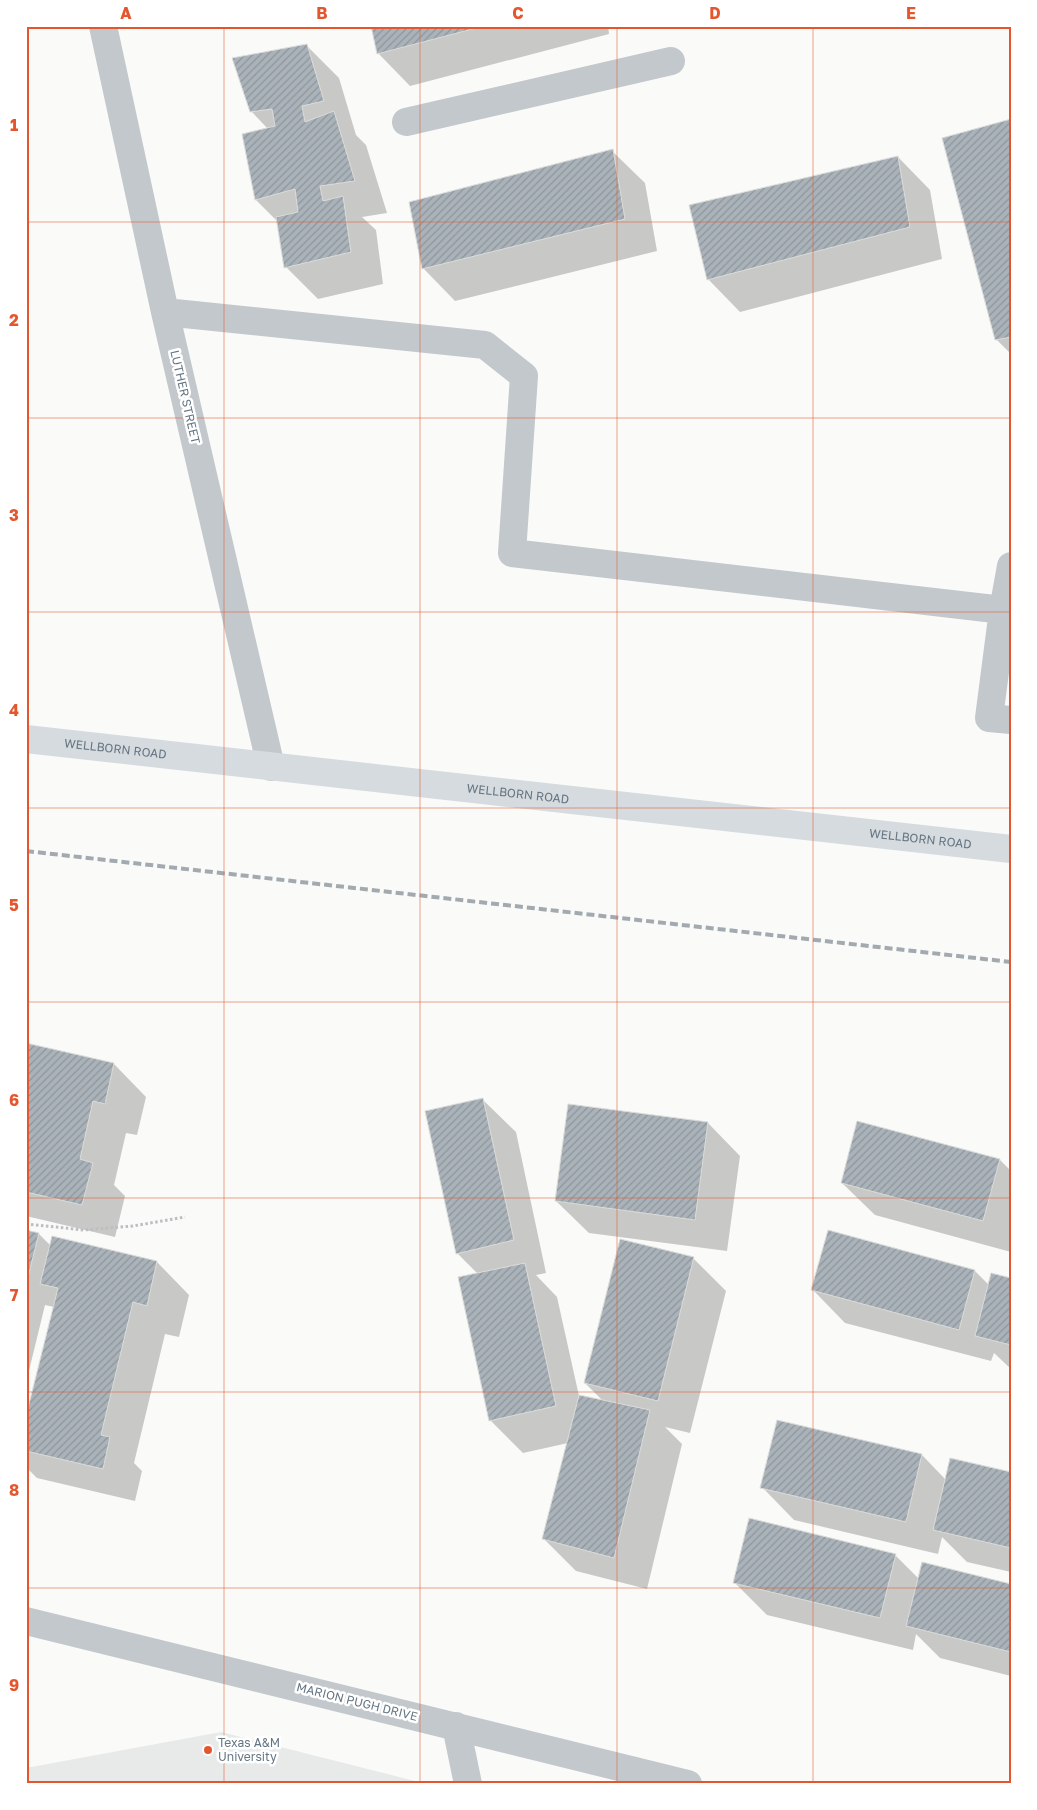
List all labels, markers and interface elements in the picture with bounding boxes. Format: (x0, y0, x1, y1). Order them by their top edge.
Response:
text: A (120, 3, 132, 23)
text: B (316, 3, 328, 23)
text: C (512, 3, 524, 23)
text: D (709, 3, 721, 23)
text: E (906, 3, 916, 23)
text: 1 (10, 115, 18, 135)
text: 2 (9, 310, 19, 330)
street label: LUTHER STREET (167, 349, 204, 446)
text: 3 (9, 505, 19, 525)
text: 4 (9, 700, 19, 720)
street label: WELLBORN ROAD (63, 735, 168, 762)
street label: WELLBORN ROAD (466, 780, 570, 807)
street label: WELLBORN ROAD (868, 825, 973, 852)
text: 5 (9, 895, 19, 915)
text: 6 (9, 1090, 19, 1110)
text: 7 (10, 1285, 19, 1305)
text: 8 (9, 1480, 19, 1500)
text: 9 (9, 1675, 19, 1695)
street label: MARION PUGH DRIVE (295, 1679, 419, 1724)
place label: Texas A&M University (218, 1735, 280, 1764)
marker: Texas A&M University (202, 1744, 214, 1756)

